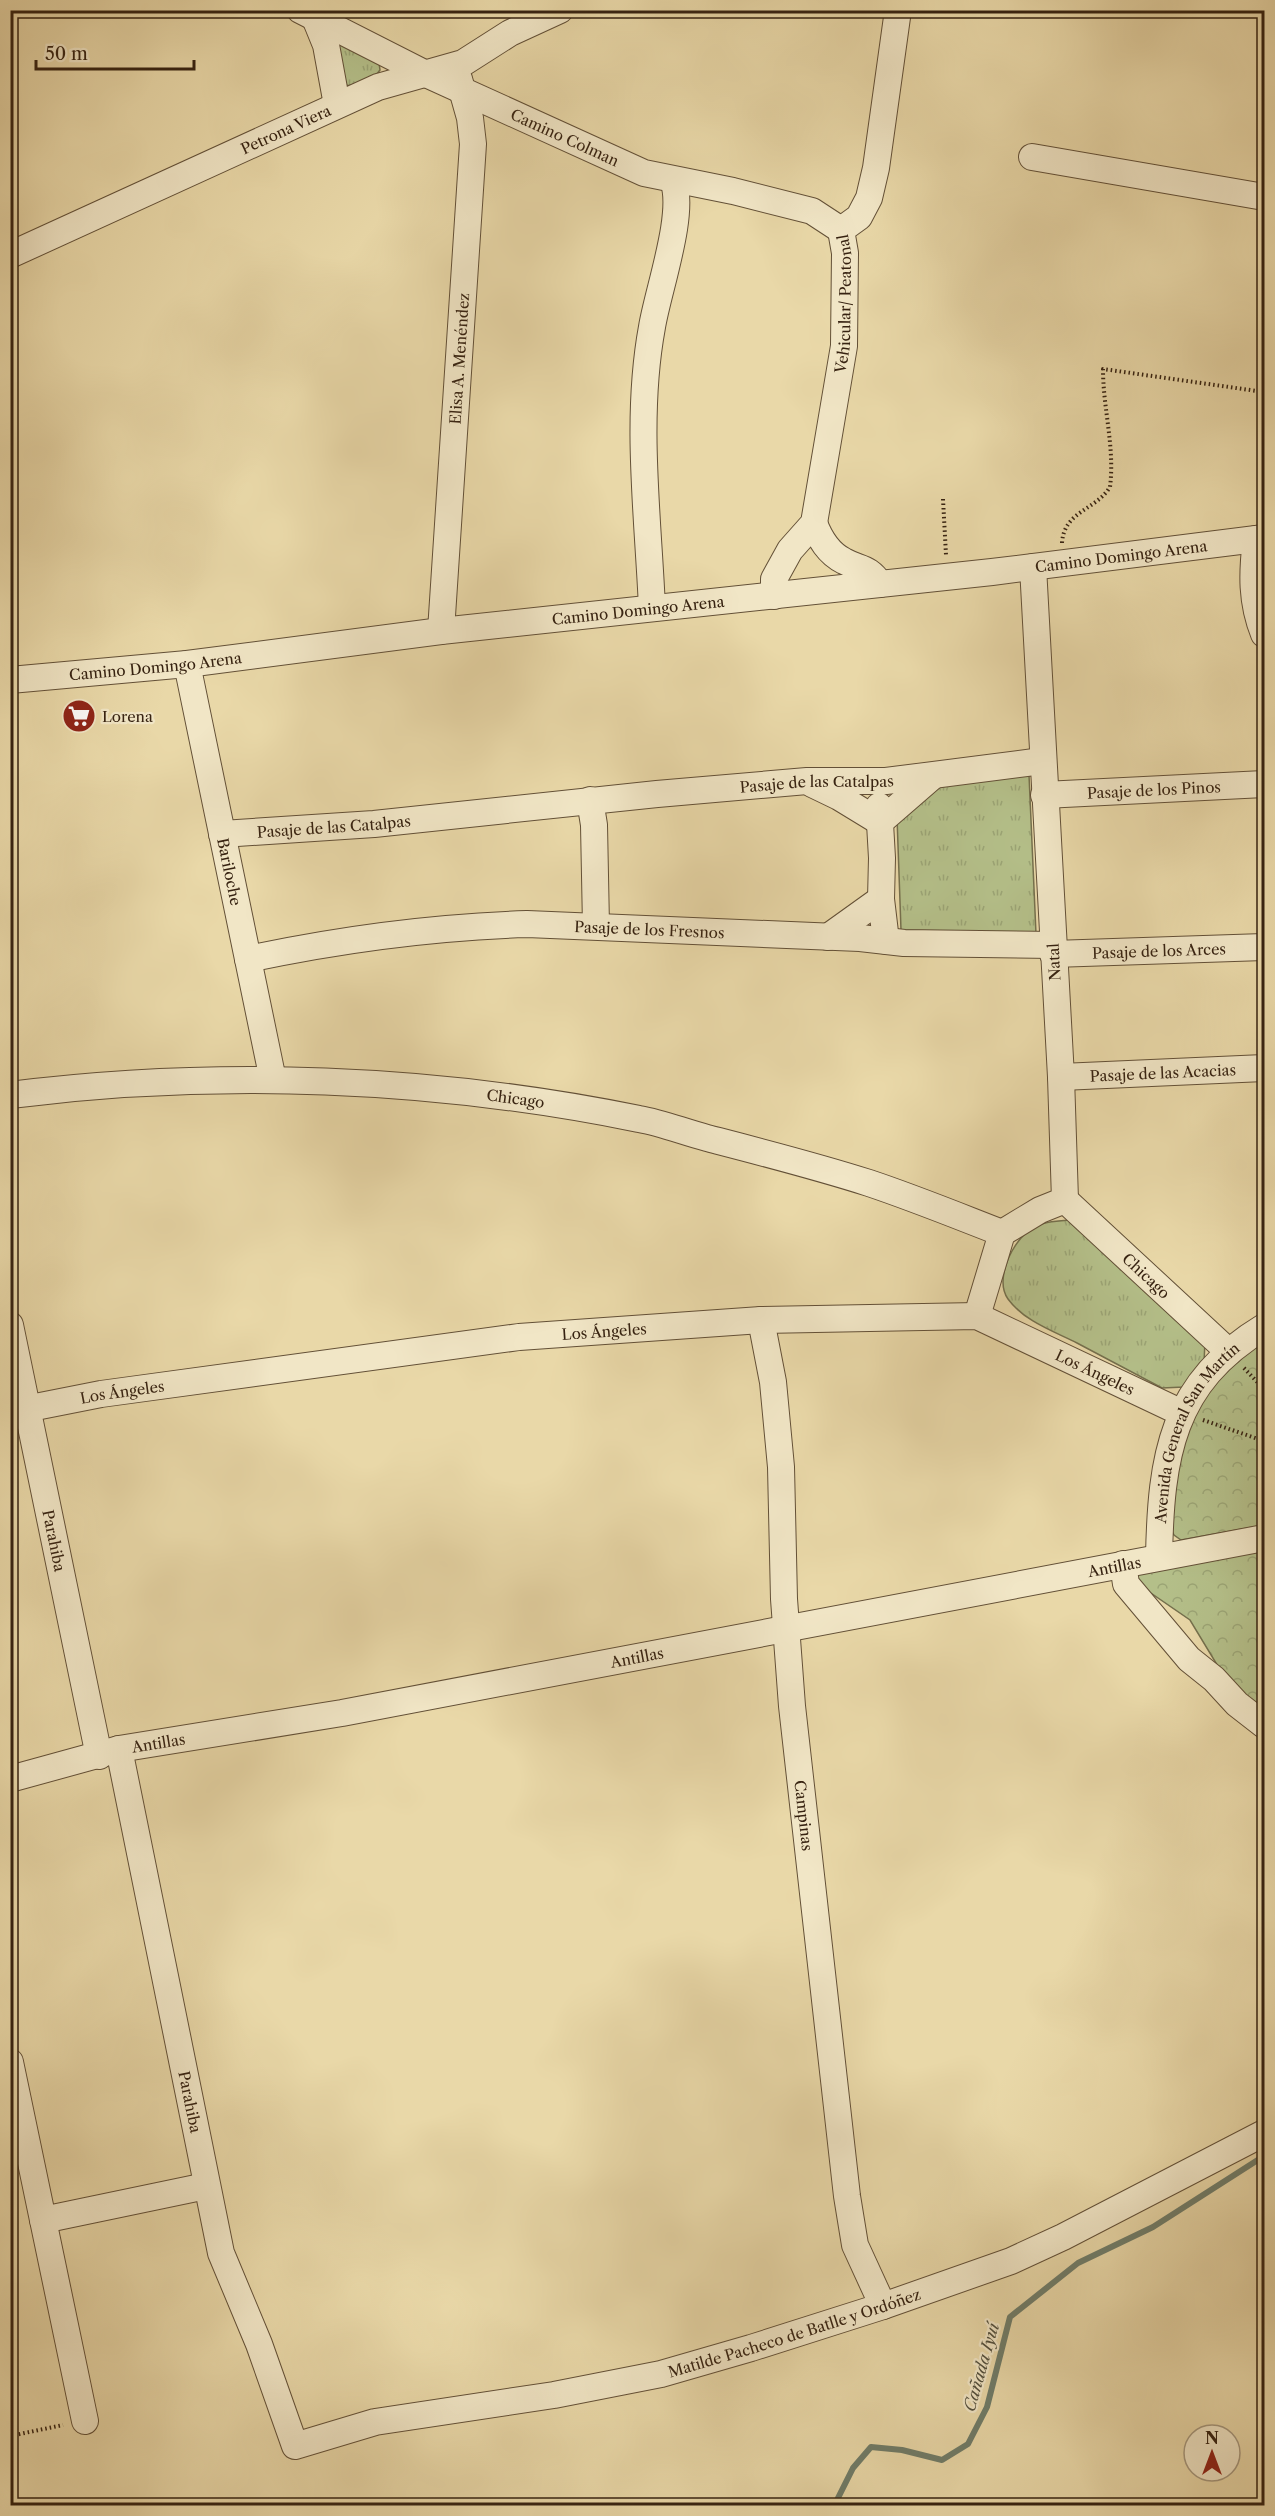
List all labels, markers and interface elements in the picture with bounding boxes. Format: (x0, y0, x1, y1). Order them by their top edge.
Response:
scale bar (36, 33, 194, 71)
text: 50 m (45, 43, 88, 65)
street label: Petrona Viera (238, 100, 334, 158)
street label: Camino Colman (508, 104, 623, 170)
street label: Vehicular/ Peatonal (830, 232, 855, 375)
street label: Elisa A. Menéndez (445, 292, 473, 425)
street label: Camino Domingo Arena (1034, 536, 1208, 576)
street label: Camino Domingo Arena (551, 591, 725, 629)
street label: Camino Domingo Arena (68, 647, 243, 684)
supermarket icon: Lorena (61, 698, 97, 734)
place label: Lorena (102, 707, 153, 726)
street label: Pasaje de las Catalpas (739, 771, 895, 796)
street label: Pasaje de los Pinos (1086, 777, 1221, 802)
street label: Pasaje de las Catalpas (256, 811, 412, 841)
street label: Bariloche (214, 836, 246, 907)
street label: Pasaje de los Fresnos (574, 916, 725, 942)
street label: Pasaje de los Arces (1092, 939, 1226, 962)
street label: Natal (1044, 942, 1064, 981)
street label: Pasaje de las Acacias (1089, 1060, 1236, 1085)
street label: Chicago (485, 1085, 546, 1112)
street label: Chicago (1119, 1249, 1174, 1302)
street label: Los Ángeles (561, 1319, 647, 1343)
street label: Avenida General San Martín (1151, 1338, 1243, 1525)
street label: Los Ángeles (1053, 1345, 1138, 1399)
street label: Los Ángeles (78, 1376, 166, 1407)
street label: Parahiba (39, 1508, 70, 1573)
street label: Antillas (1085, 1552, 1142, 1581)
street label: Antillas (608, 1643, 665, 1672)
street label: Antillas (129, 1729, 187, 1756)
street label: Campinas (791, 1779, 818, 1852)
street label: Parahiba (175, 2069, 206, 2135)
street label: Matilde Pacheco de Batlle y Ordóñez (666, 2284, 923, 2381)
water label: Cañada Iyuí (959, 2319, 1004, 2414)
north arrow (1182, 2423, 1242, 2483)
text: N (1205, 2428, 1219, 2448)

